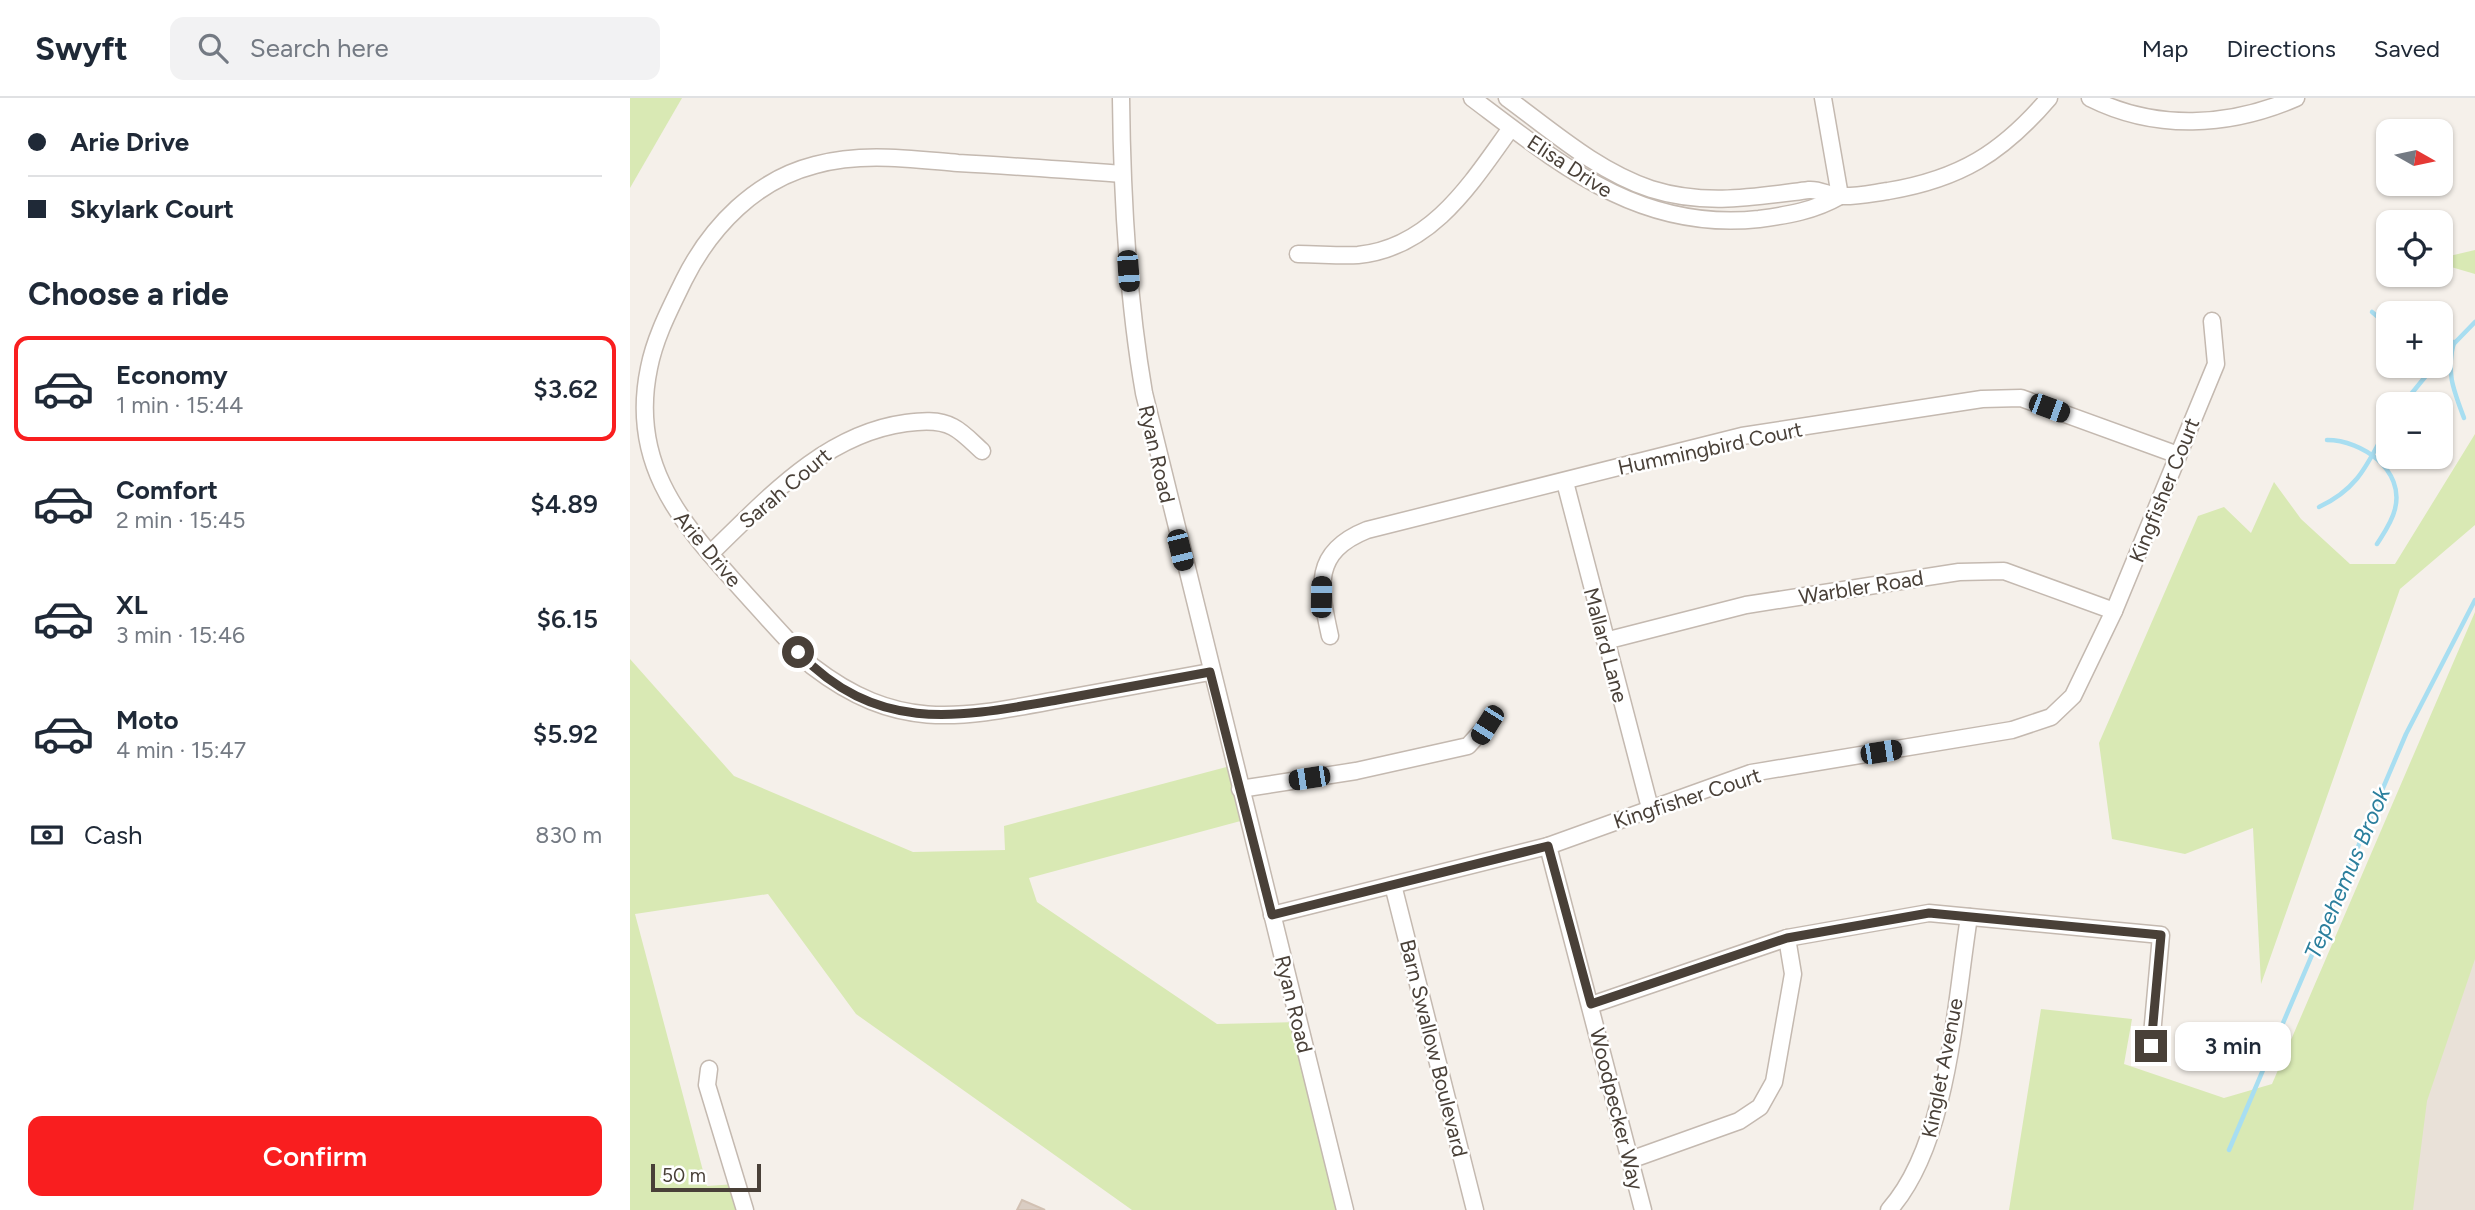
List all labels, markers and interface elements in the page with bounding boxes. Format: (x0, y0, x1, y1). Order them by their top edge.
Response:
search box (170, 17, 660, 80)
text: Swyft (35, 29, 128, 68)
icon: search (194, 29, 232, 67)
text: Search here (250, 32, 389, 64)
text: Map (2142, 34, 2188, 63)
text: Directions (2226, 34, 2336, 63)
text: Saved (2374, 34, 2440, 63)
north arrow (2376, 119, 2454, 196)
map controls (2376, 119, 2453, 469)
text: Arie Drive (70, 126, 189, 158)
street label: Elisa Drive (1523, 129, 1617, 203)
text: Skylark Court (70, 193, 234, 225)
button: locate (2376, 210, 2453, 287)
car (1117, 249, 1140, 293)
text: Choose a ride (28, 275, 229, 313)
button: + (2376, 301, 2453, 378)
icon: car (32, 357, 95, 420)
text: Economy (116, 359, 228, 391)
text: $3.62 (533, 373, 598, 405)
text: 1 min · 15:44 (116, 391, 243, 419)
car (2026, 391, 2073, 425)
button: − (2376, 392, 2453, 469)
street label: Ryan Road (1134, 403, 1180, 505)
street label: Kingfisher Court (2124, 414, 2204, 566)
street label: Hummingbird Court (1615, 416, 1805, 480)
street label: Sarah Court (734, 442, 836, 534)
icon: car (32, 472, 95, 535)
text: Comfort (116, 474, 218, 506)
text: $4.89 (530, 488, 598, 520)
text: 2 min · 15:45 (116, 506, 246, 534)
street label: Arie Drive (669, 506, 747, 592)
car (1165, 527, 1196, 573)
street label: Warbler Road (1797, 565, 1925, 609)
car (1311, 576, 1332, 618)
street label: Mallard Lane (1579, 585, 1633, 705)
icon: car (32, 587, 95, 650)
text: XL (116, 589, 148, 621)
text: $6.15 (537, 603, 598, 635)
text: 3 min · 15:46 (116, 621, 245, 649)
route start (782, 636, 814, 668)
icon: car (32, 702, 95, 765)
car (1467, 702, 1508, 748)
text: Moto (116, 704, 179, 736)
text: $5.92 (533, 718, 598, 750)
text: 4 min · 15:47 (116, 736, 246, 764)
car (1859, 738, 1904, 766)
street label: Kingfisher Court (1610, 762, 1764, 834)
car (1287, 764, 1332, 792)
water label: Tepehemus Brook (2298, 782, 2396, 963)
icon: cash (28, 816, 66, 854)
text: Cash (84, 819, 143, 851)
text: 830 m (535, 821, 602, 849)
street label: Barn Swallow Boulevard (1395, 937, 1473, 1159)
street label: Ryan Road (1270, 953, 1318, 1055)
street label: Kinglet Avenue (1916, 996, 1968, 1140)
callout: 3 min (2176, 1021, 2291, 1070)
street label: Woodpecker Way (1585, 1026, 1649, 1192)
route end (2135, 1030, 2167, 1062)
text: 3 min (2205, 1032, 2261, 1060)
button: Confirm (28, 1116, 602, 1196)
scale bar (651, 1161, 761, 1193)
text: 50 m (662, 1164, 706, 1187)

